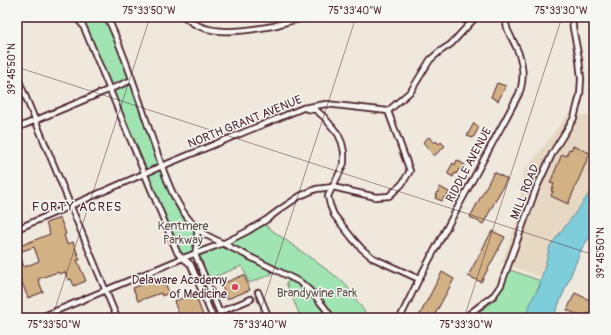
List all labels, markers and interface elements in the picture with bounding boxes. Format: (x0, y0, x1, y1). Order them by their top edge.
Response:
text: 75°33'50"W (122, 5, 176, 17)
text: 75°33'40"W (328, 5, 382, 17)
text: 75°33'30"W (534, 5, 588, 17)
text: 39°45'50"N (6, 43, 18, 95)
street label: NORTH GRANT AVENUE (186, 92, 304, 152)
street label: RIDDLE AVENUE (443, 125, 495, 205)
street label: MILL ROAD (507, 162, 543, 222)
district label: FORTY ACRES (32, 199, 122, 215)
park label: Kentmere Parkway (158, 219, 209, 248)
text: 39°45'50"N (595, 227, 607, 279)
place label: Delaware Academy of Medicine (132, 273, 227, 302)
marker: Delaware Academy of Medicine (230, 282, 240, 292)
park label: Brandywine Park (277, 286, 357, 301)
text: 75°33'50"W (27, 319, 81, 331)
text: 75°33'40"W (233, 319, 287, 331)
text: 75°33'30"W (439, 319, 493, 331)

